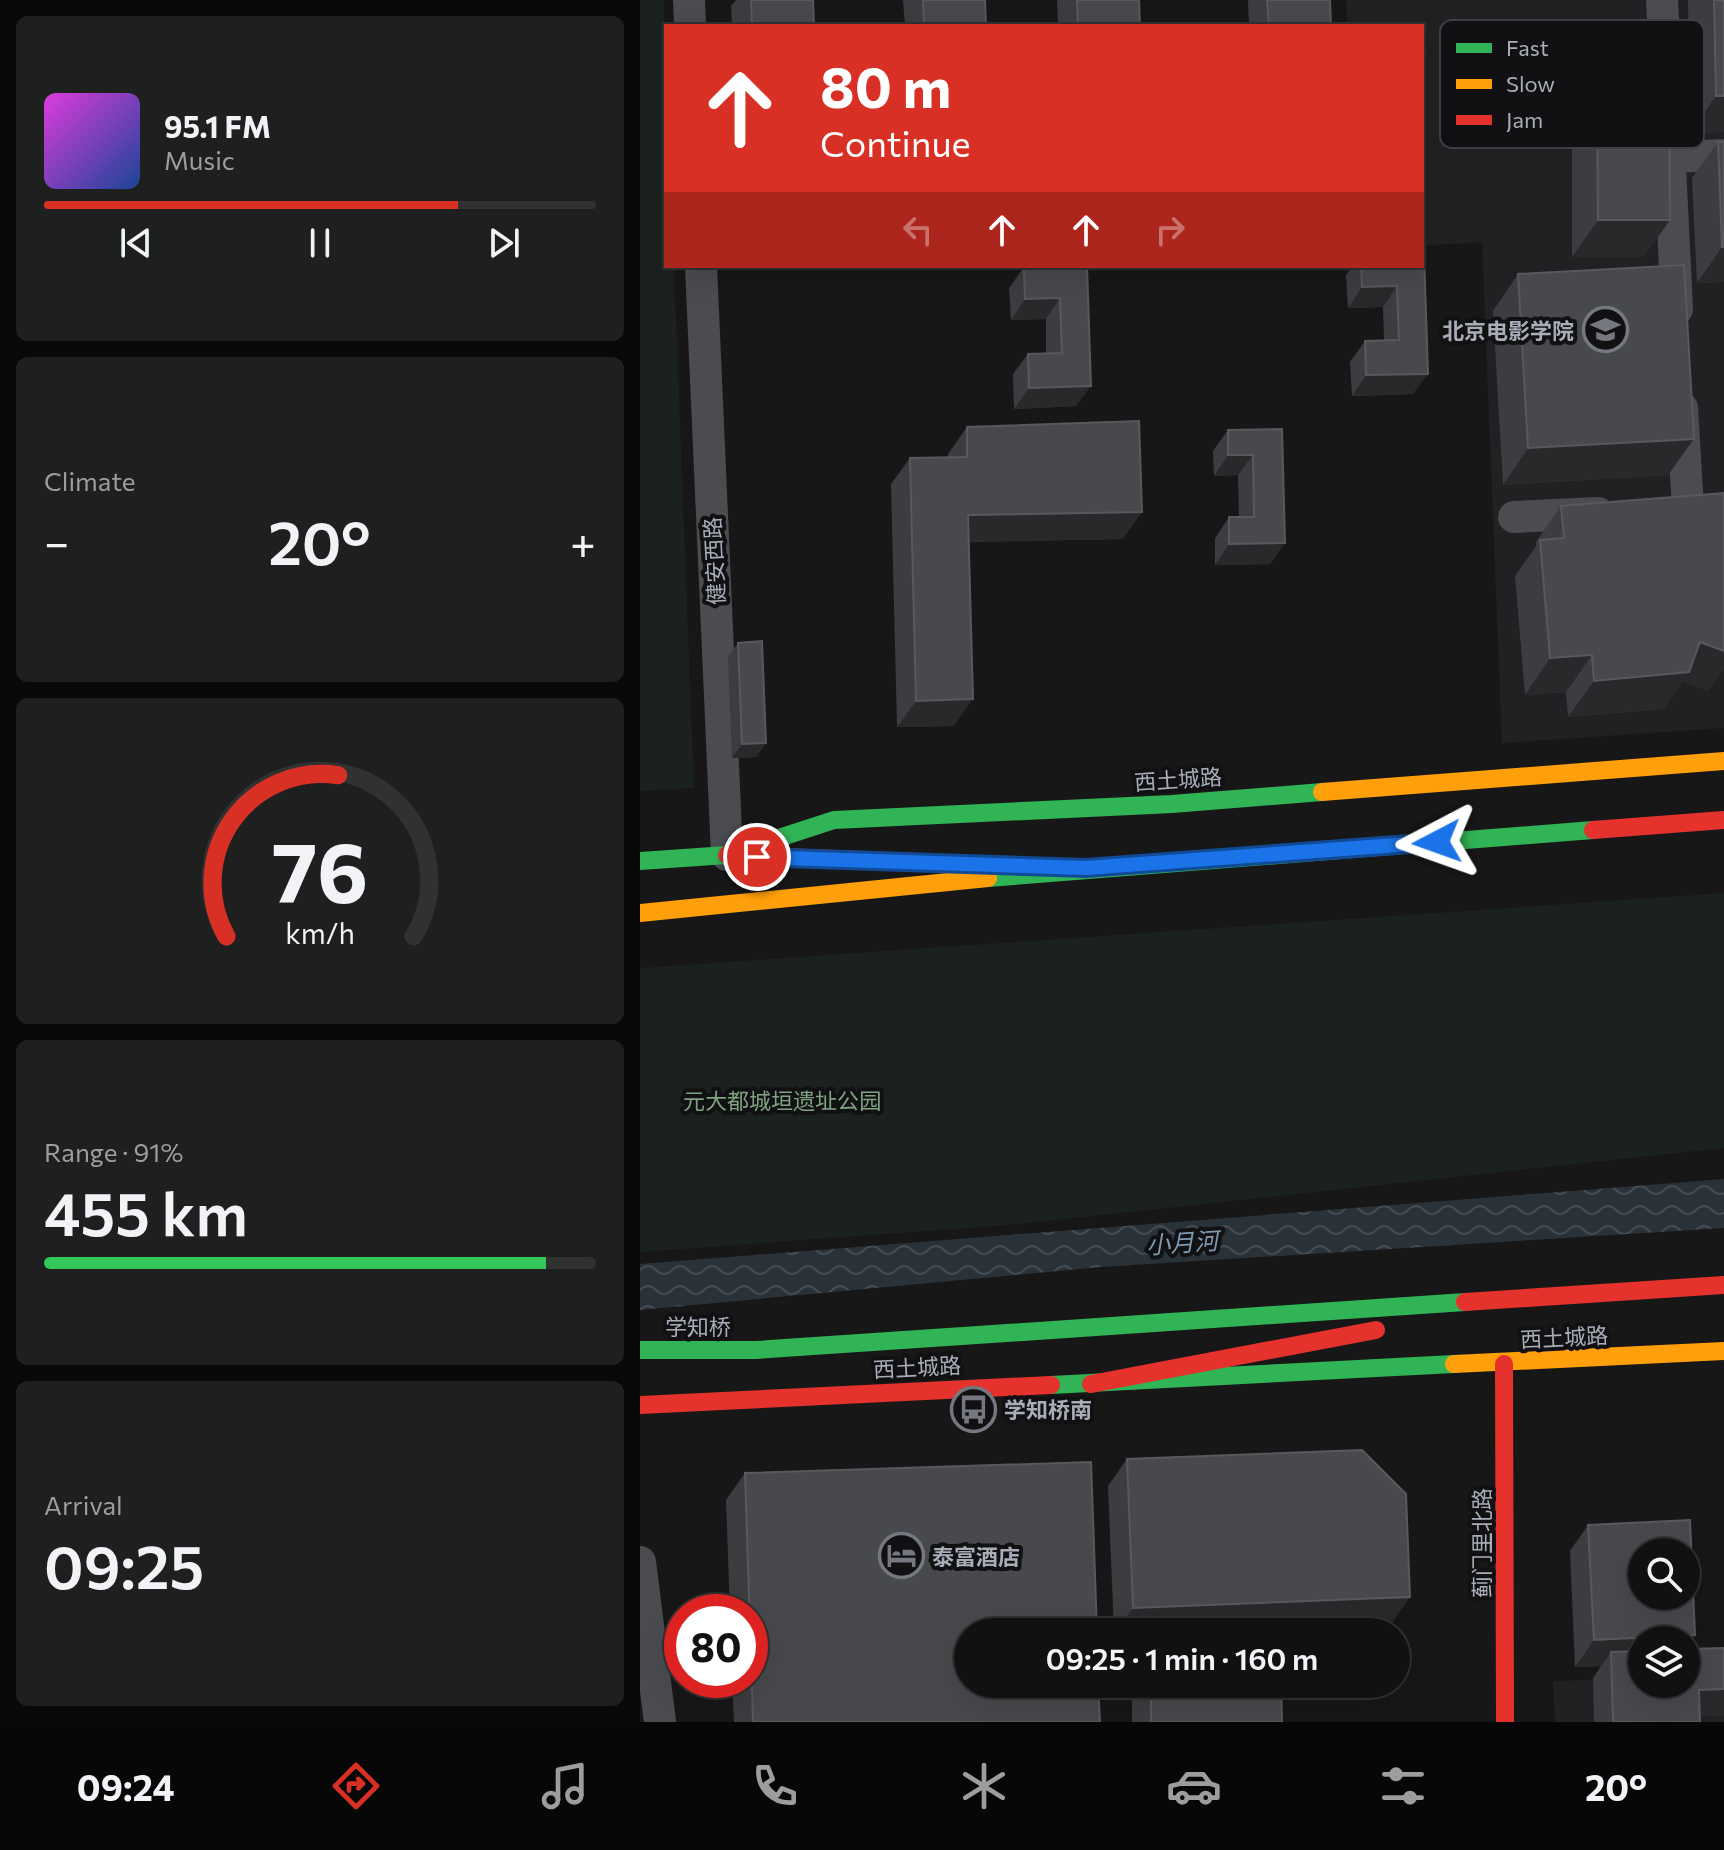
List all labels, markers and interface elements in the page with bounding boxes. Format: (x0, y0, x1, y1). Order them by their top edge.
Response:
legend (1440, 20, 1704, 148)
text: Fast (1506, 34, 1549, 61)
text: 80 m (820, 51, 951, 120)
icon: ahead (688, 56, 792, 160)
text: Slow (1506, 70, 1555, 97)
text: Jam (1506, 106, 1543, 133)
text: 95.1 FM (164, 107, 271, 144)
text: Continue (820, 120, 971, 164)
text: Music (164, 144, 235, 175)
icon: left (896, 208, 940, 252)
icon: ahead (980, 208, 1024, 252)
icon: ahead (1064, 208, 1108, 252)
icon: right (1148, 208, 1192, 252)
icon: previous (114, 221, 158, 265)
icon: pause (298, 221, 342, 265)
icon: next (482, 221, 526, 265)
school or university icon: 北京电影学院 (1581, 306, 1629, 354)
place label: 北京电影学院 (1442, 317, 1574, 344)
text: Climate (44, 465, 136, 496)
text: 20° (268, 504, 371, 577)
text: − (44, 514, 69, 568)
text: + (570, 514, 596, 568)
street label: 健安西路 (698, 516, 730, 606)
street label: 西土城路 (1133, 762, 1223, 796)
position arrow (1395, 800, 1479, 884)
text: 76 (272, 818, 368, 920)
pin (723, 823, 791, 891)
icon: arrive (735, 835, 779, 879)
text: km/h (285, 915, 355, 950)
park label: 元大都城垣遗址公园 (683, 1087, 881, 1114)
text: Range · 91% (44, 1136, 183, 1167)
text: 455 km (44, 1175, 248, 1248)
water label: 小月河 (1145, 1225, 1223, 1259)
street label: 学知桥 (665, 1313, 731, 1340)
street label: 西土城路 (1519, 1321, 1609, 1353)
street label: 西土城路 (872, 1351, 962, 1383)
bus stop icon: 学知桥南 (949, 1385, 997, 1433)
place label: 学知桥南 (1004, 1396, 1092, 1423)
street label: 蓟门里北路 (1468, 1488, 1495, 1598)
text: Arrival (44, 1489, 123, 1520)
text: 09:25 (44, 1528, 204, 1601)
hotel icon: 泰富酒店 (877, 1532, 925, 1580)
map controls (1628, 1538, 1700, 1698)
button: search (1628, 1538, 1700, 1610)
place label: 泰富酒店 (932, 1543, 1020, 1570)
speed limit sign: 80 (664, 1594, 768, 1698)
button: layers (1628, 1626, 1700, 1698)
text: 09:25 · 1 min · 160 m (1046, 1639, 1318, 1676)
icon: directions (328, 1758, 384, 1814)
icon: music (537, 1758, 593, 1814)
icon: phone (747, 1758, 803, 1814)
icon: climate (956, 1758, 1012, 1814)
icon: car (1166, 1758, 1222, 1814)
icon: filters (1375, 1758, 1431, 1814)
text: 09:24 (77, 1764, 174, 1808)
text: 20° (1585, 1764, 1647, 1808)

